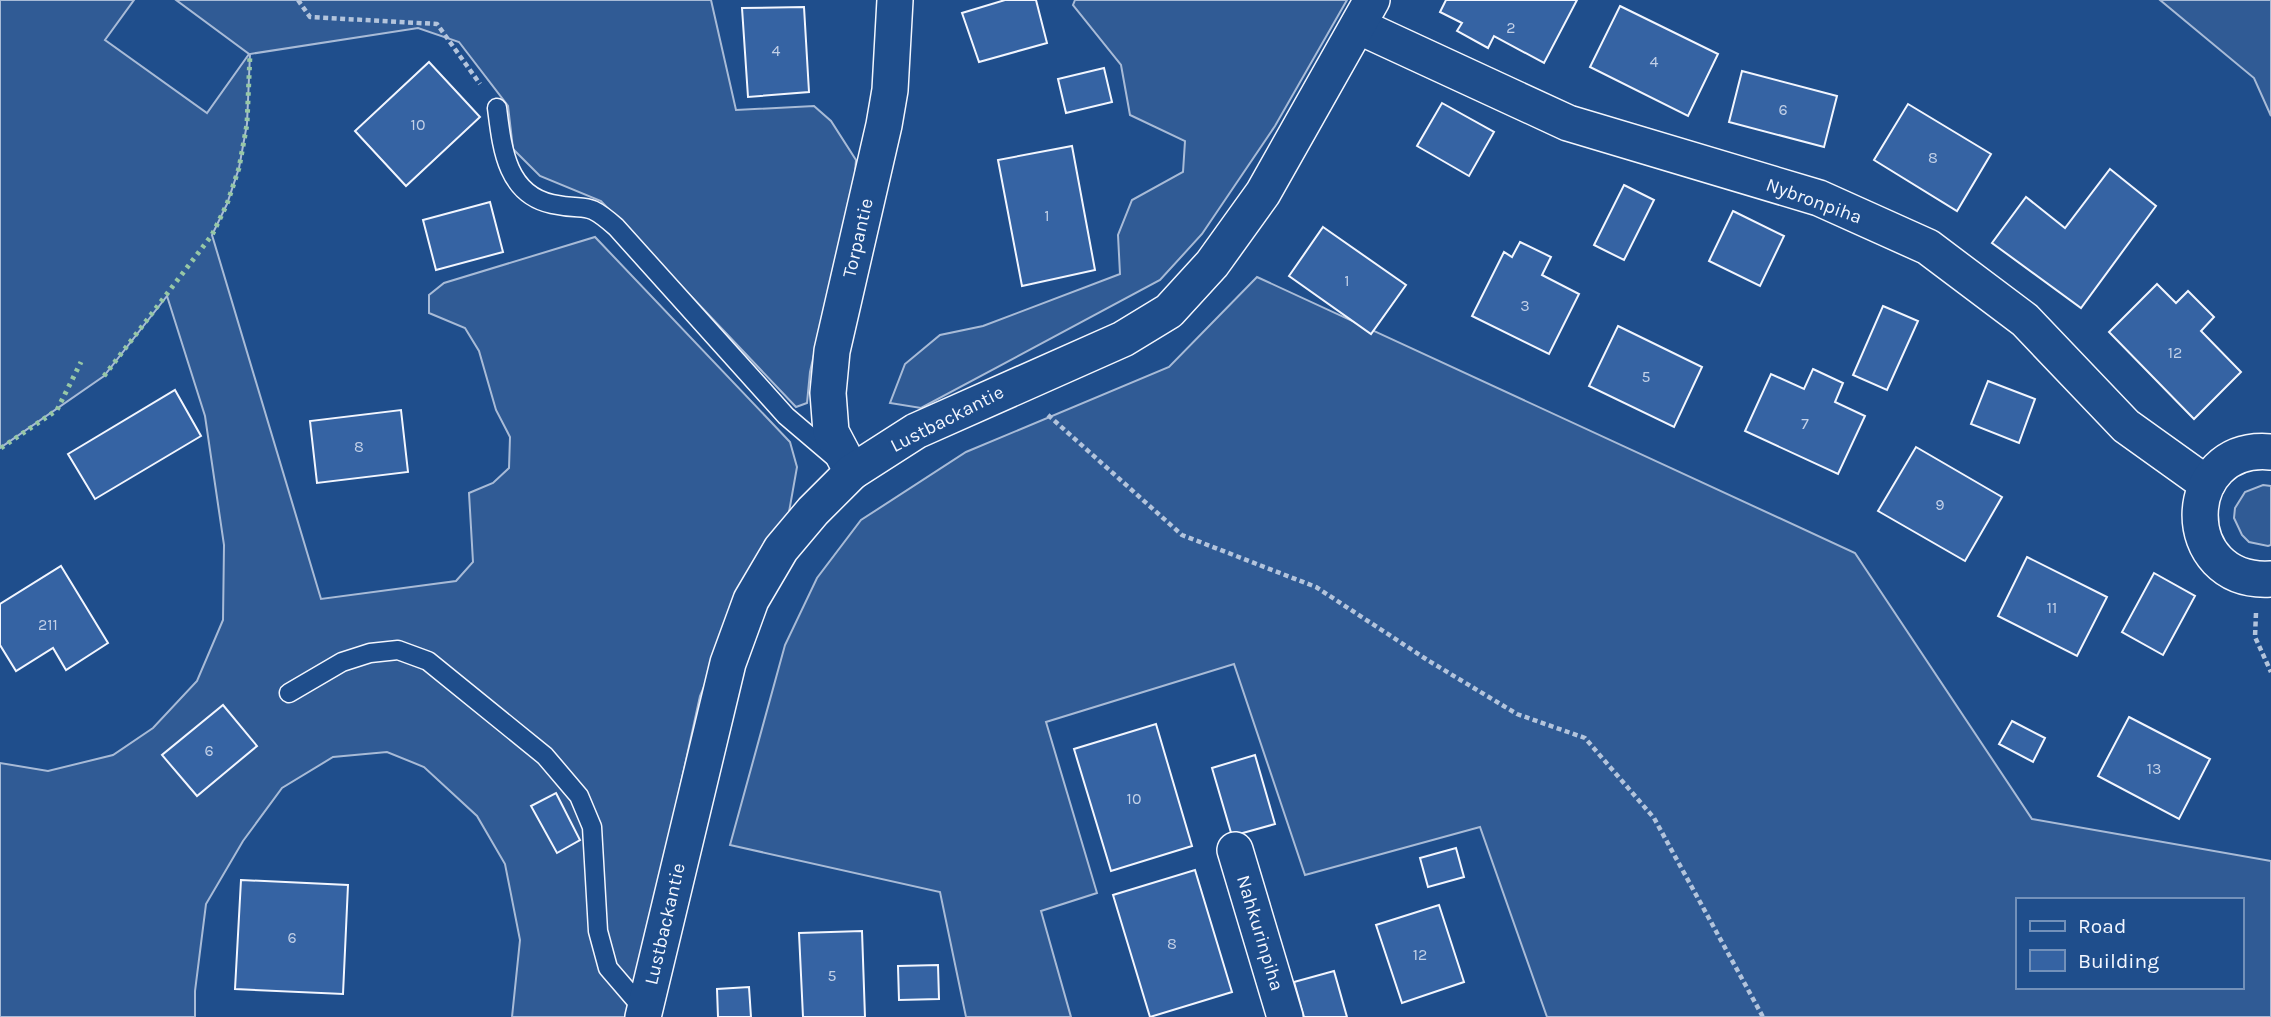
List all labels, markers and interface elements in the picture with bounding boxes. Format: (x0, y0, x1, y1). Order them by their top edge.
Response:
house number: 2 (1506, 18, 1516, 37)
house number: 4 (772, 41, 781, 60)
house number: 4 (1650, 52, 1659, 71)
house number: 6 (1778, 100, 1788, 119)
house number: 10 (411, 115, 425, 134)
house number: 8 (1928, 148, 1938, 167)
street label: Nybronpiha (1763, 173, 1865, 229)
street label: Torpantie (838, 196, 878, 280)
house number: 1 (1044, 206, 1050, 225)
house number: 1 (1344, 271, 1350, 290)
house number: 3 (1520, 296, 1530, 315)
house number: 12 (2168, 343, 2182, 362)
house number: 5 (1641, 367, 1651, 386)
street label: Lustbackantie (887, 381, 1007, 457)
house number: 7 (1801, 414, 1809, 433)
house number: 8 (354, 437, 364, 456)
house number: 9 (1935, 495, 1945, 514)
house number: 11 (2047, 598, 2057, 617)
house number: 211 (38, 615, 58, 634)
house number: 6 (204, 741, 214, 760)
house number: 13 (2147, 759, 2161, 778)
house number: 10 (1127, 789, 1141, 808)
street label: Lustbackantie (640, 861, 690, 987)
street label: Nahkurinpiha (1232, 872, 1288, 994)
legend (2016, 898, 2243, 989)
text: Road (2078, 914, 2126, 938)
house number: 6 (287, 928, 297, 947)
house number: 8 (1167, 934, 1177, 953)
house number: 12 (1413, 945, 1427, 964)
text: Building (2078, 949, 2159, 973)
house number: 5 (827, 966, 837, 985)

